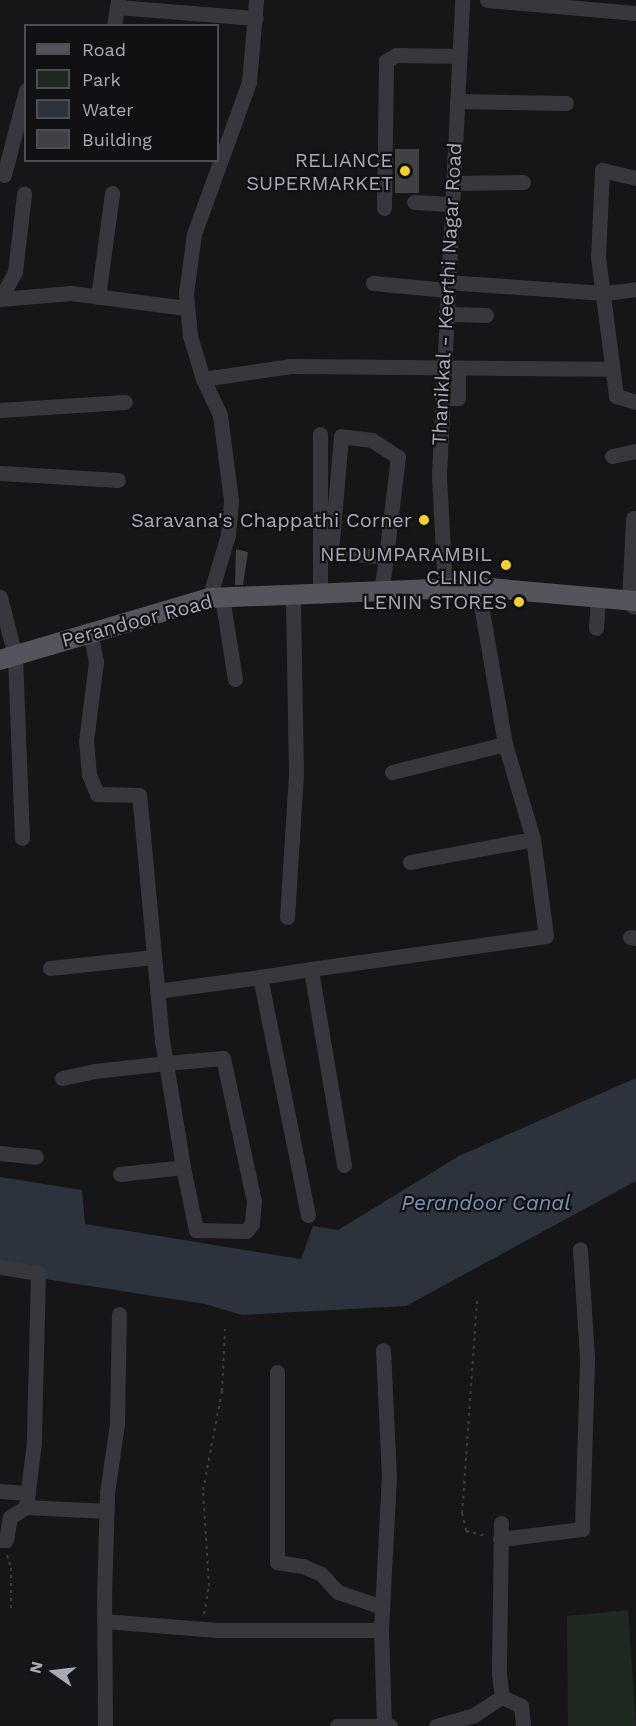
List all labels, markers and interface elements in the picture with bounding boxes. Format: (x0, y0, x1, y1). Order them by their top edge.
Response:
legend (24, 24, 219, 162)
text: Road (82, 39, 126, 60)
text: Park (82, 69, 121, 90)
text: Water (82, 99, 134, 120)
text: Building (82, 129, 152, 150)
street label: Thanikkal - Keerthi Nagar Road (427, 141, 467, 447)
place label: RELIANCE SUPERMARKET (246, 148, 393, 195)
marker: RELIANCE SUPERMARKET (398, 164, 412, 178)
place label: Saravana's Chappathi Corner (131, 508, 412, 532)
marker: Saravana's Chappathi Corner (417, 513, 431, 527)
place label: NEDUMPARAMBIL CLINIC (320, 542, 492, 589)
marker: NEDUMPARAMBIL CLINIC (497, 556, 515, 574)
street label: Perandoor Road (59, 589, 215, 653)
place label: LENIN STORES (362, 590, 507, 614)
marker: LENIN STORES (512, 595, 526, 609)
water label: Perandoor Canal (401, 1190, 571, 1216)
north arrow (24, 1642, 84, 1702)
text: N (25, 1659, 47, 1676)

